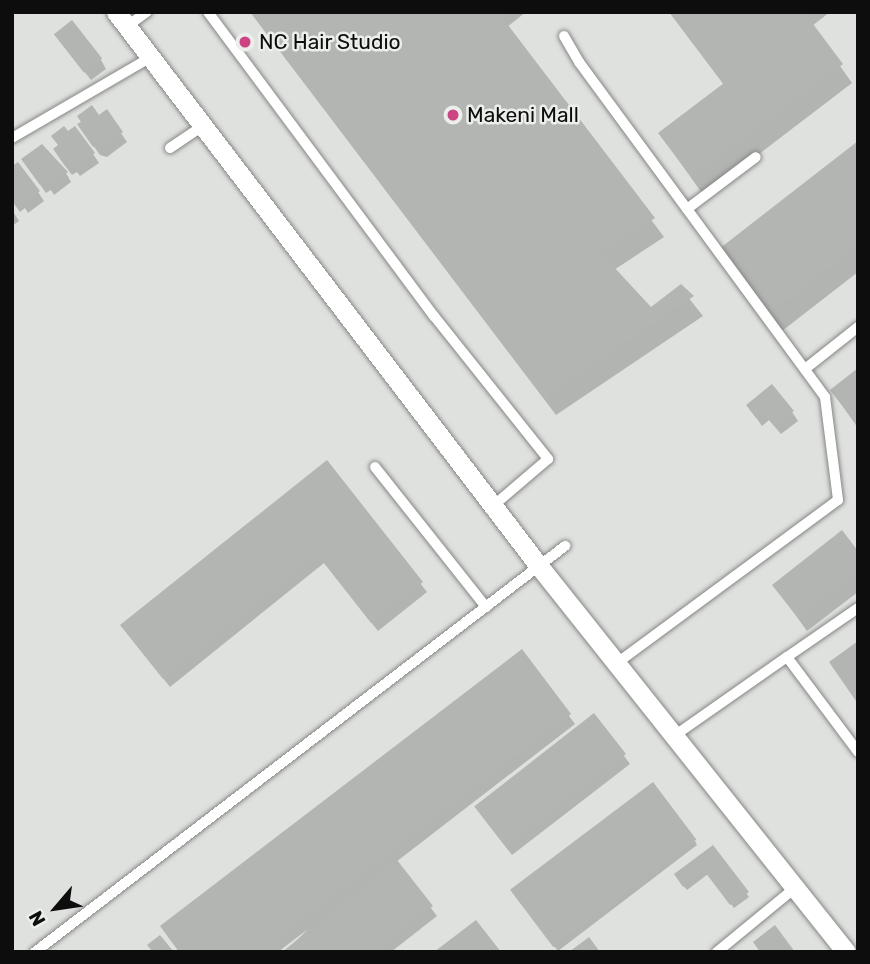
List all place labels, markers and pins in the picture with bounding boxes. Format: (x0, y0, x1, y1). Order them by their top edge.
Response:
place label: NC Hair Studio (259, 29, 401, 55)
marker: NC Hair Studio (237, 34, 253, 50)
place label: Makeni Mall (467, 102, 579, 128)
marker: Makeni Mall (445, 107, 461, 123)

